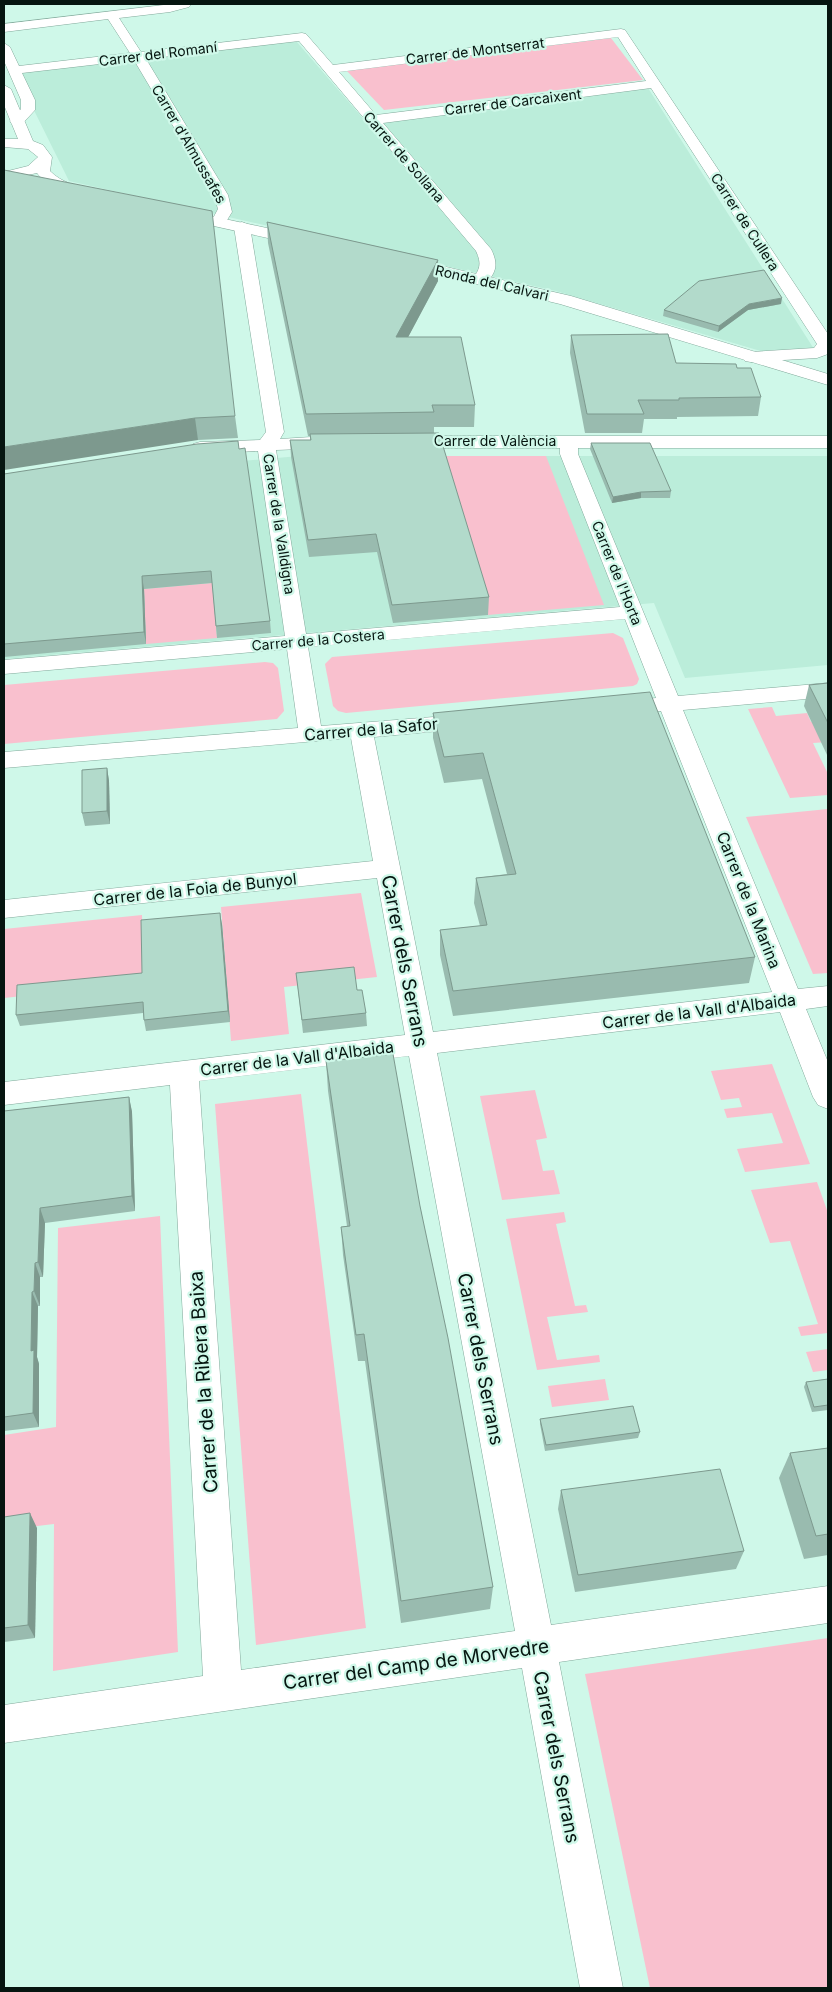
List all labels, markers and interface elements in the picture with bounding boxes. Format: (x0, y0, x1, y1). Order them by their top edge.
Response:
street label: Carrer de Montserrat (405, 34, 545, 67)
street label: Carrer del Romaní (98, 38, 219, 69)
street label: Carrer d'Almussafes (149, 81, 230, 206)
street label: Carrer de Carcaixent (444, 85, 583, 118)
street label: Carrer de Sollana (360, 108, 448, 206)
street label: Carrer de Cullera (707, 170, 783, 274)
street label: Ronda del Calvari (434, 261, 551, 304)
street label: Carrer de València (434, 432, 556, 449)
street label: Carrer de la Valldigna (260, 452, 299, 595)
street label: Carrer de l'Horta (589, 518, 646, 627)
street label: Carrer de la Costera (251, 625, 385, 654)
street label: Carrer de la Safor (303, 713, 439, 745)
street label: Carrer de la Marina (712, 829, 786, 971)
street label: Carrer de la Foia de Bunyol (92, 868, 298, 910)
street label: Carrer dels Serrans (377, 873, 432, 1049)
street label: Carrer de la Vall d'Albaida (601, 989, 797, 1033)
street label: Carrer de la Vall d'Albaida (199, 1036, 395, 1080)
street label: Carrer de la Ribera Baixa (184, 1270, 223, 1494)
street label: Carrer dels Serrans (453, 1271, 508, 1447)
street label: Carrer del Camp de Morvedre (282, 1634, 550, 1695)
street label: Carrer dels Serrans (529, 1669, 584, 1845)

